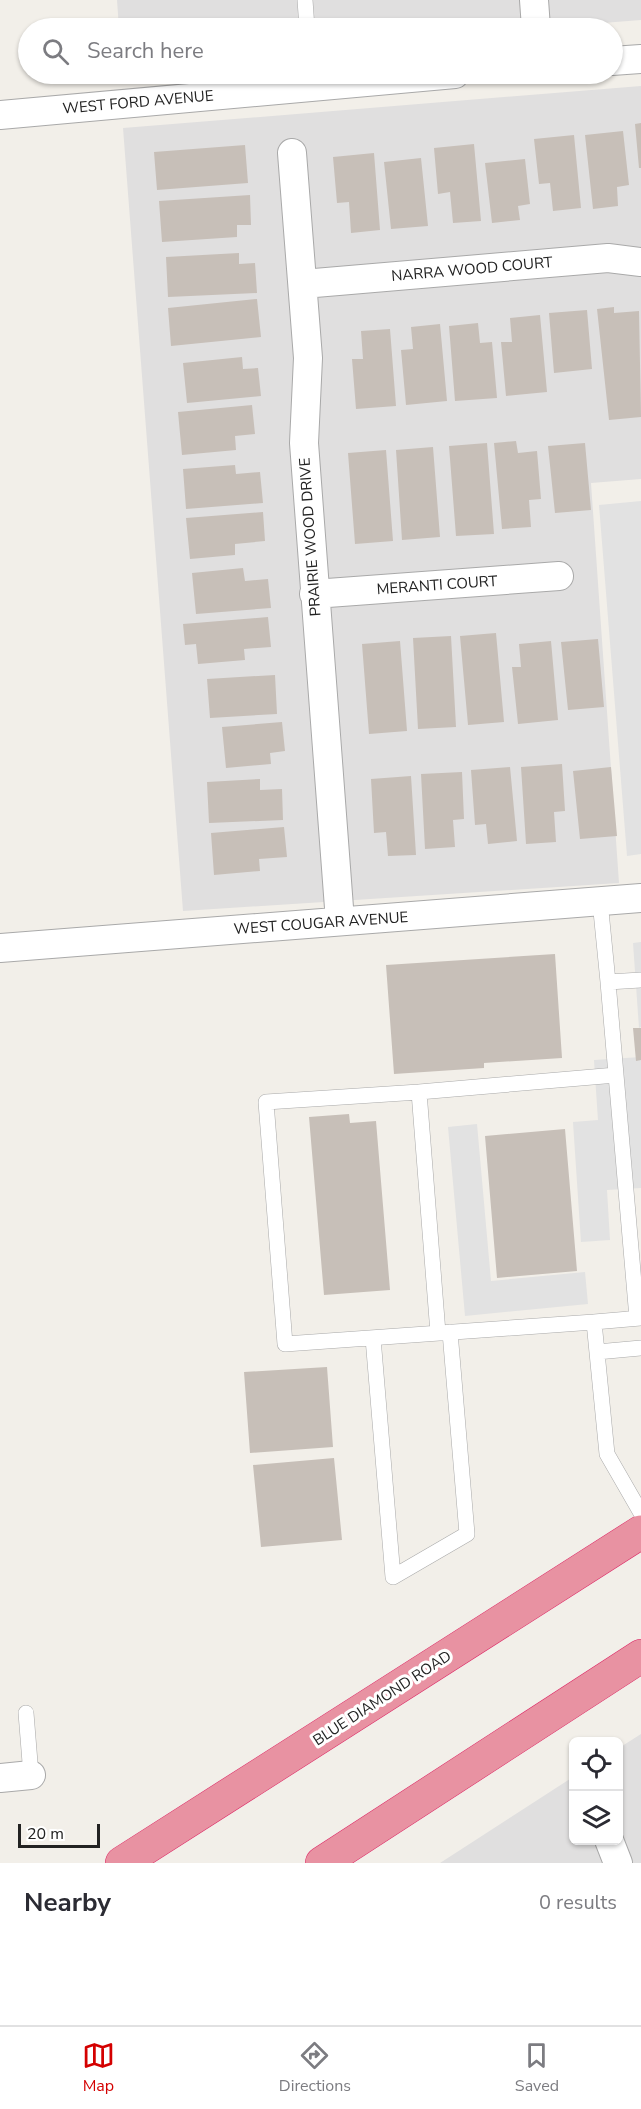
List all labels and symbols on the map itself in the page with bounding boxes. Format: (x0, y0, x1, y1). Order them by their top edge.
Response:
street label: WEST FORD AVENUE (62, 85, 214, 119)
street label: NARRA WOOD COURT (390, 252, 554, 286)
street label: PRAIRIE WOOD DRIVE (294, 457, 326, 617)
street label: MERANTI COURT (376, 571, 498, 599)
street label: WEST COUGAR AVENUE (233, 907, 409, 939)
street label: BLUE DIAMOND ROAD (309, 1646, 455, 1750)
scale bar (18, 1821, 100, 1848)

